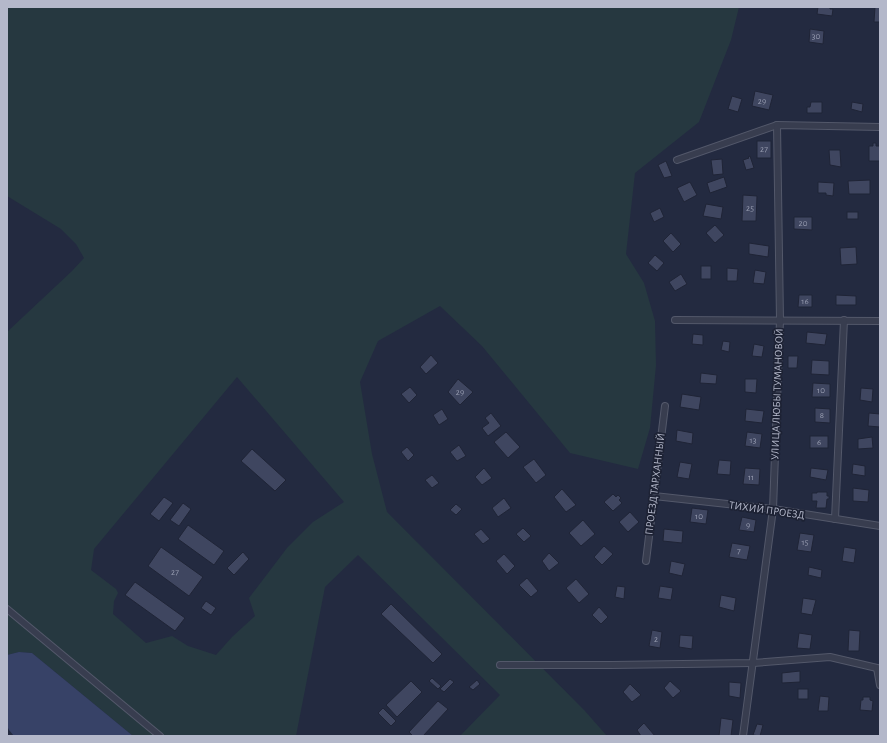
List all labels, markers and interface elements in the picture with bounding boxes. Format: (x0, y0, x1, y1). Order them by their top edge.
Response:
house number: 30 (812, 32, 820, 41)
house number: 29 (758, 97, 766, 106)
house number: 27 (760, 145, 768, 154)
house number: 25 (746, 204, 754, 213)
house number: 20 (799, 219, 808, 228)
house number: 16 (801, 297, 809, 306)
street label: УЛИЦА ЛЮБЫ ТУМАНОВОЙ (769, 328, 785, 460)
house number: 10 (817, 386, 825, 395)
house number: 29 (456, 388, 464, 397)
house number: 8 (820, 411, 824, 420)
street label: ПРОЕЗД ТАРХАННЫЙ (643, 432, 667, 536)
house number: 13 (750, 436, 757, 445)
house number: 6 (817, 438, 821, 447)
house number: 11 (748, 473, 754, 482)
street label: ТИХИЙ ПРОЕЗД (729, 499, 805, 521)
house number: 10 (695, 512, 703, 521)
house number: 9 (746, 521, 750, 530)
house number: 15 (802, 538, 809, 547)
house number: 7 (737, 547, 741, 556)
house number: 27 (171, 568, 179, 577)
house number: 2 (654, 635, 658, 644)

